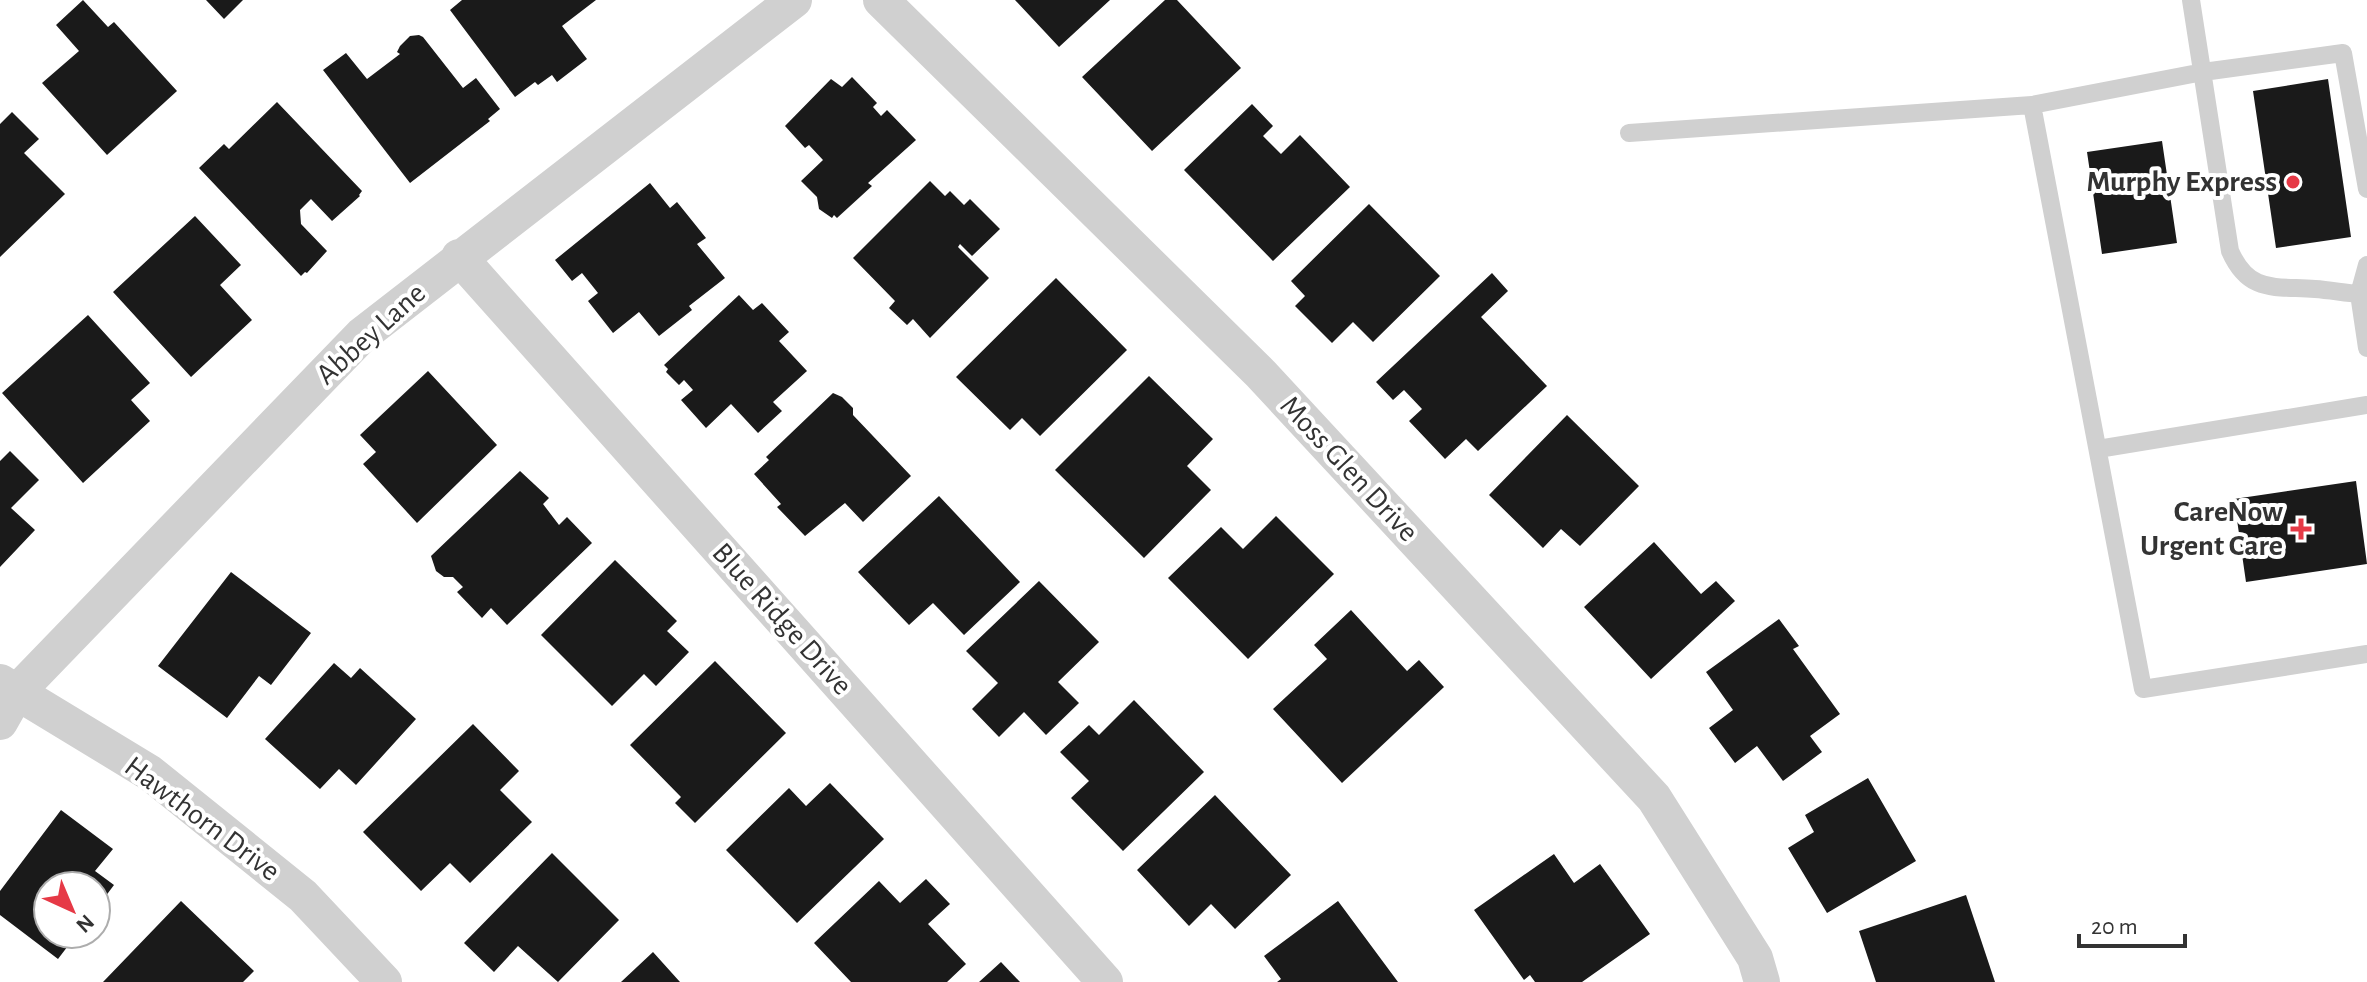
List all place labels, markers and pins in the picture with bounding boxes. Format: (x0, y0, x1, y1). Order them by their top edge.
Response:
place label: Murphy Express (2087, 167, 2277, 197)
marker: Murphy Express (2284, 173, 2302, 191)
place label: CareNow Urgent Care (2140, 497, 2283, 561)
marker: CareNow Urgent Care (2290, 518, 2312, 540)

